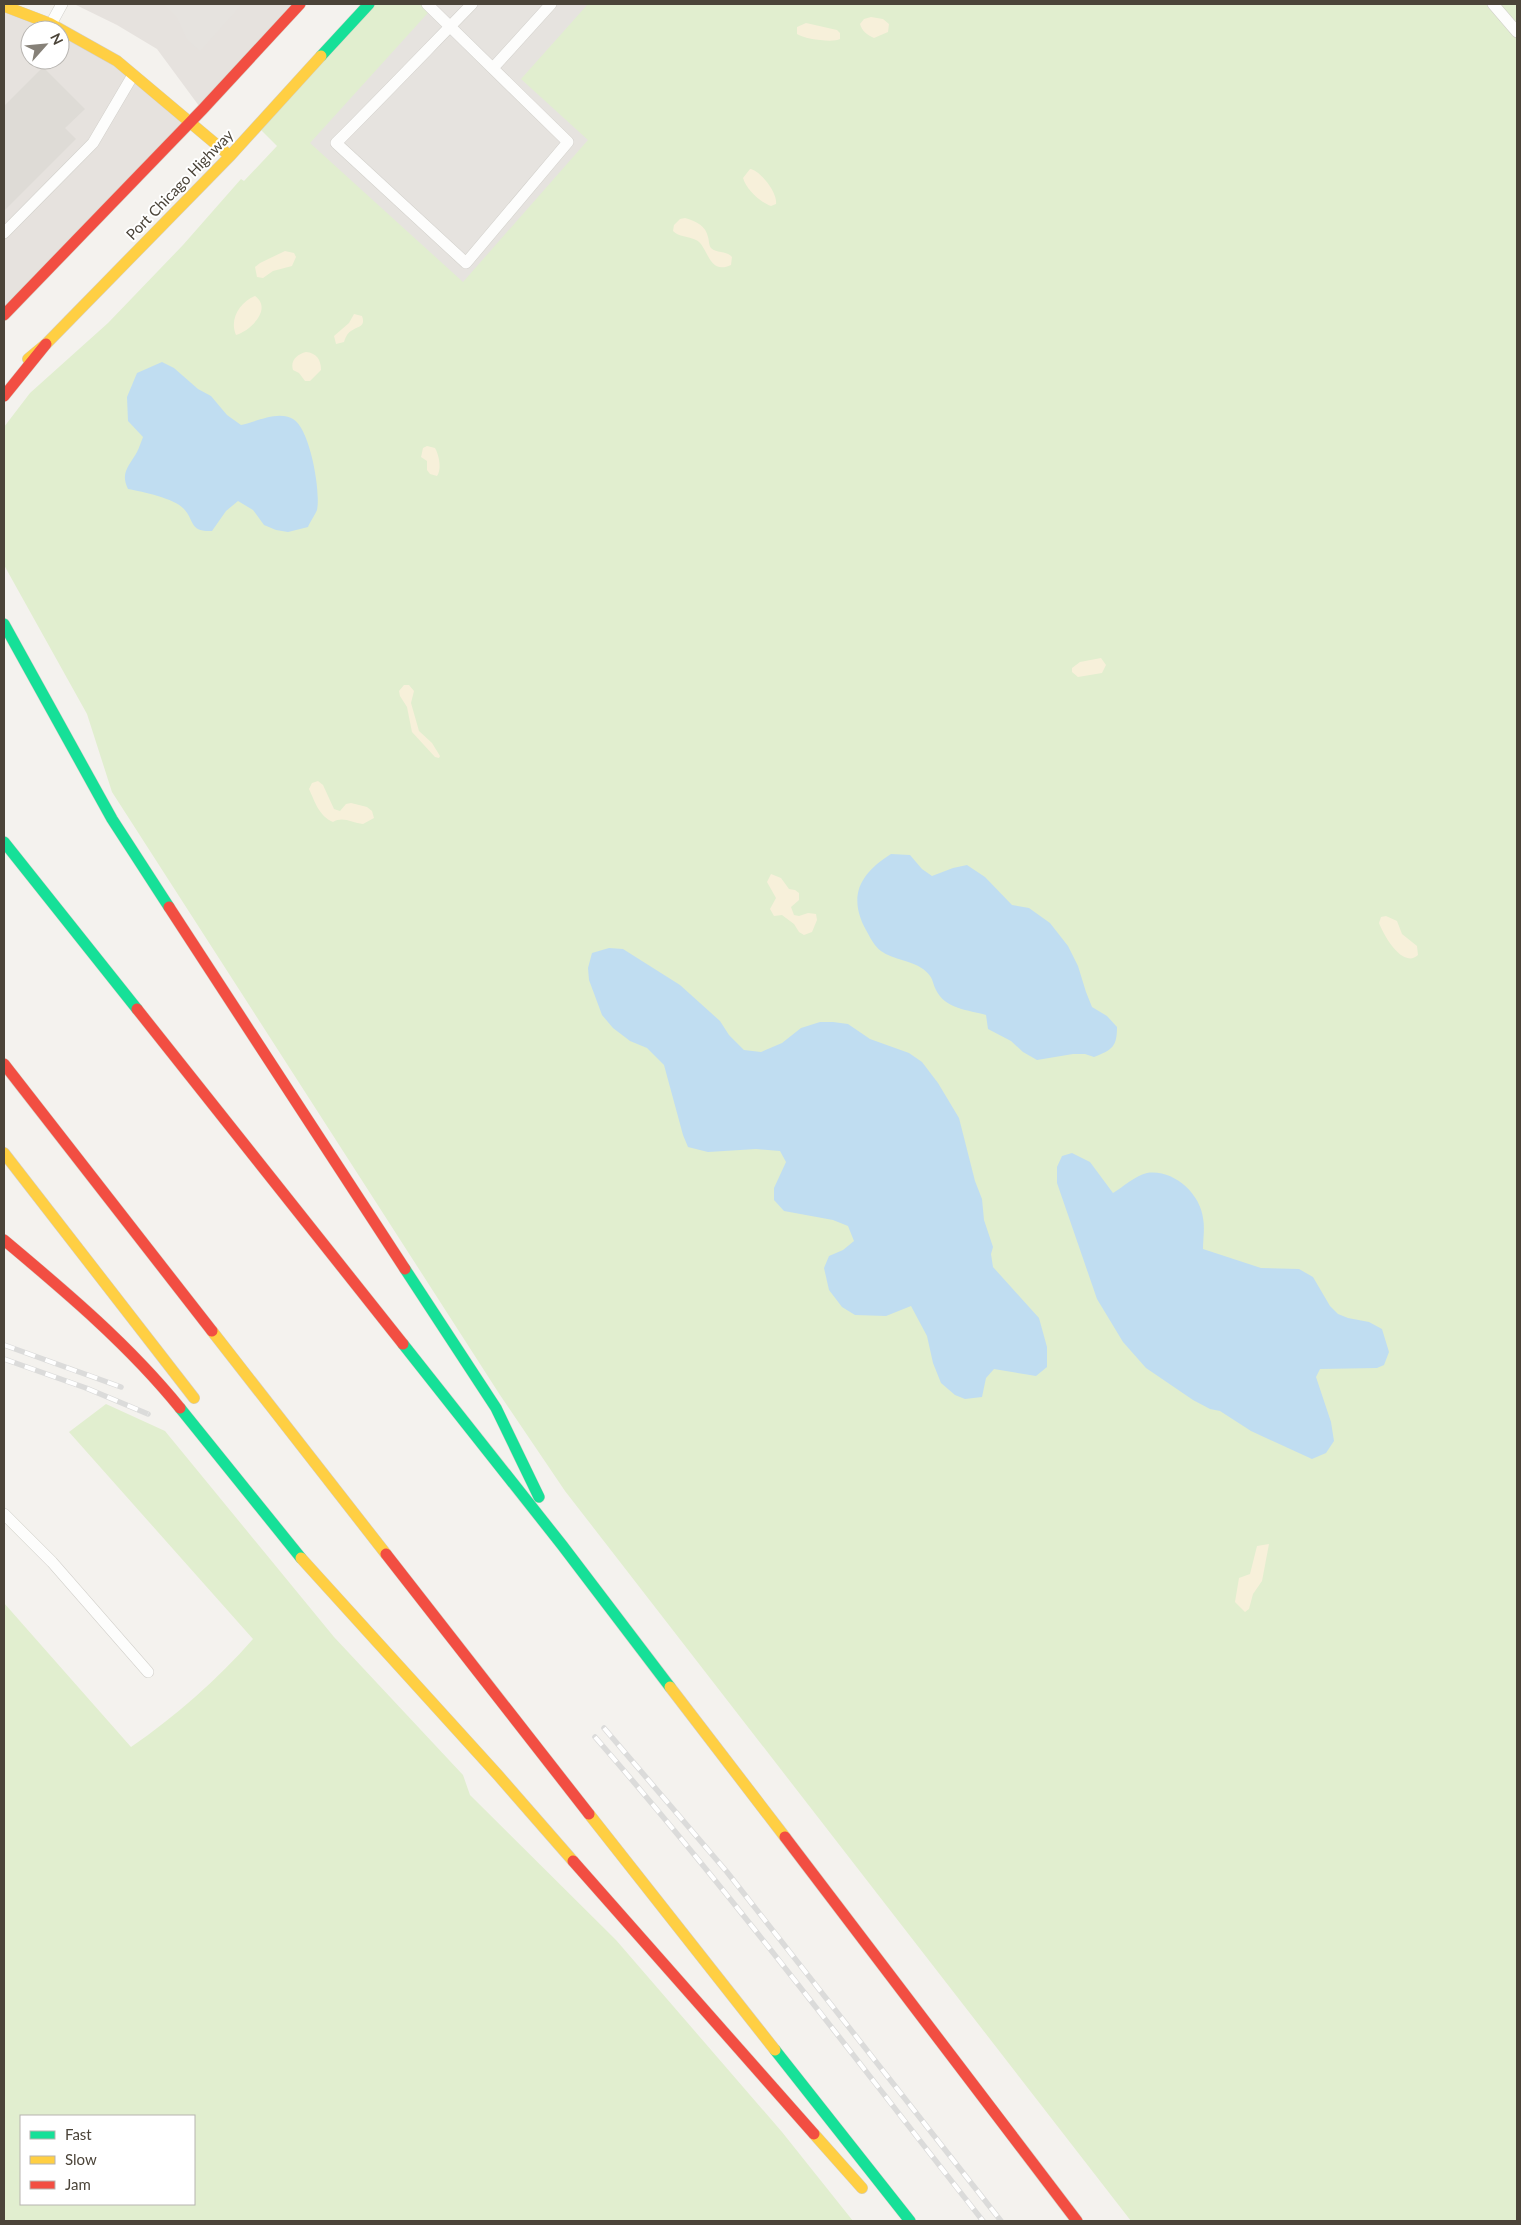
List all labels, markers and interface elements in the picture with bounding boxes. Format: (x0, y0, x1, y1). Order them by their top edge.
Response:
north arrow (20, 20, 70, 70)
text: N (47, 30, 67, 48)
street label: Port Chicago Highway (122, 125, 237, 243)
legend (20, 2115, 195, 2205)
text: Fast (65, 2125, 92, 2143)
text: Slow (65, 2150, 97, 2168)
text: Jam (65, 2175, 91, 2193)

